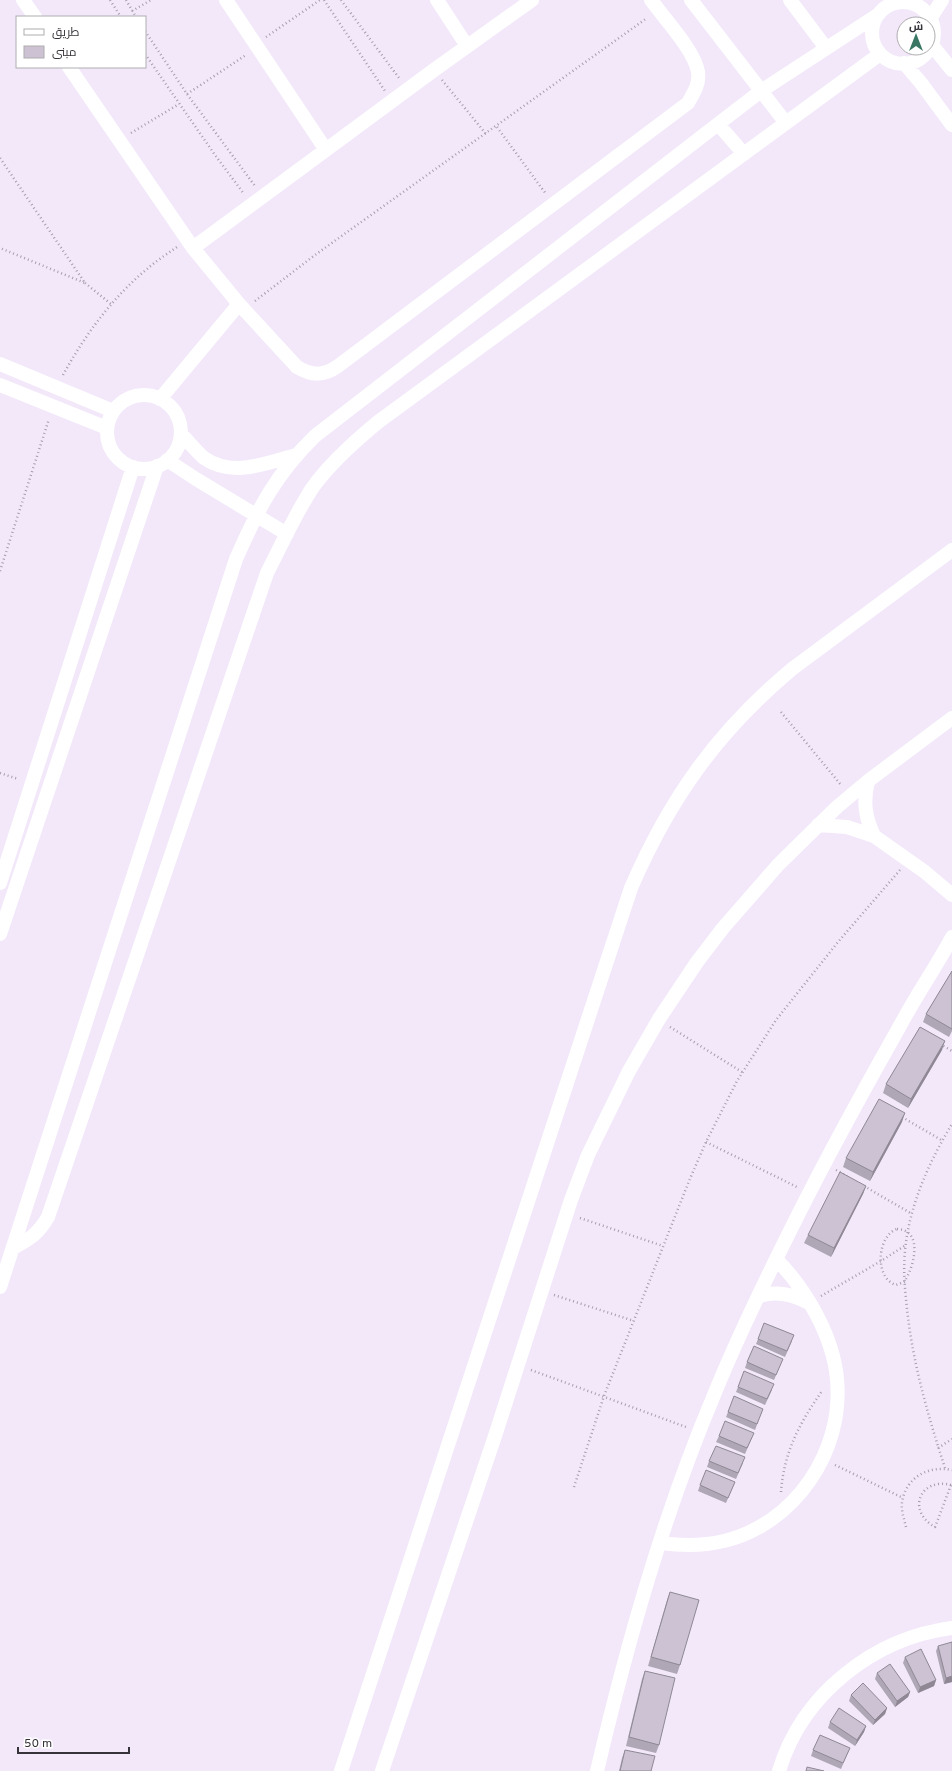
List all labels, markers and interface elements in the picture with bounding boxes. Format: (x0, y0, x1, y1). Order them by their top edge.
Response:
legend (16, 16, 146, 68)
north arrow (896, 16, 936, 56)
text: ش (909, 20, 923, 34)
text: طريق (52, 25, 80, 41)
text: مبنى (52, 45, 77, 61)
scale bar (18, 1729, 129, 1755)
text: 50 m (24, 1736, 52, 1752)

